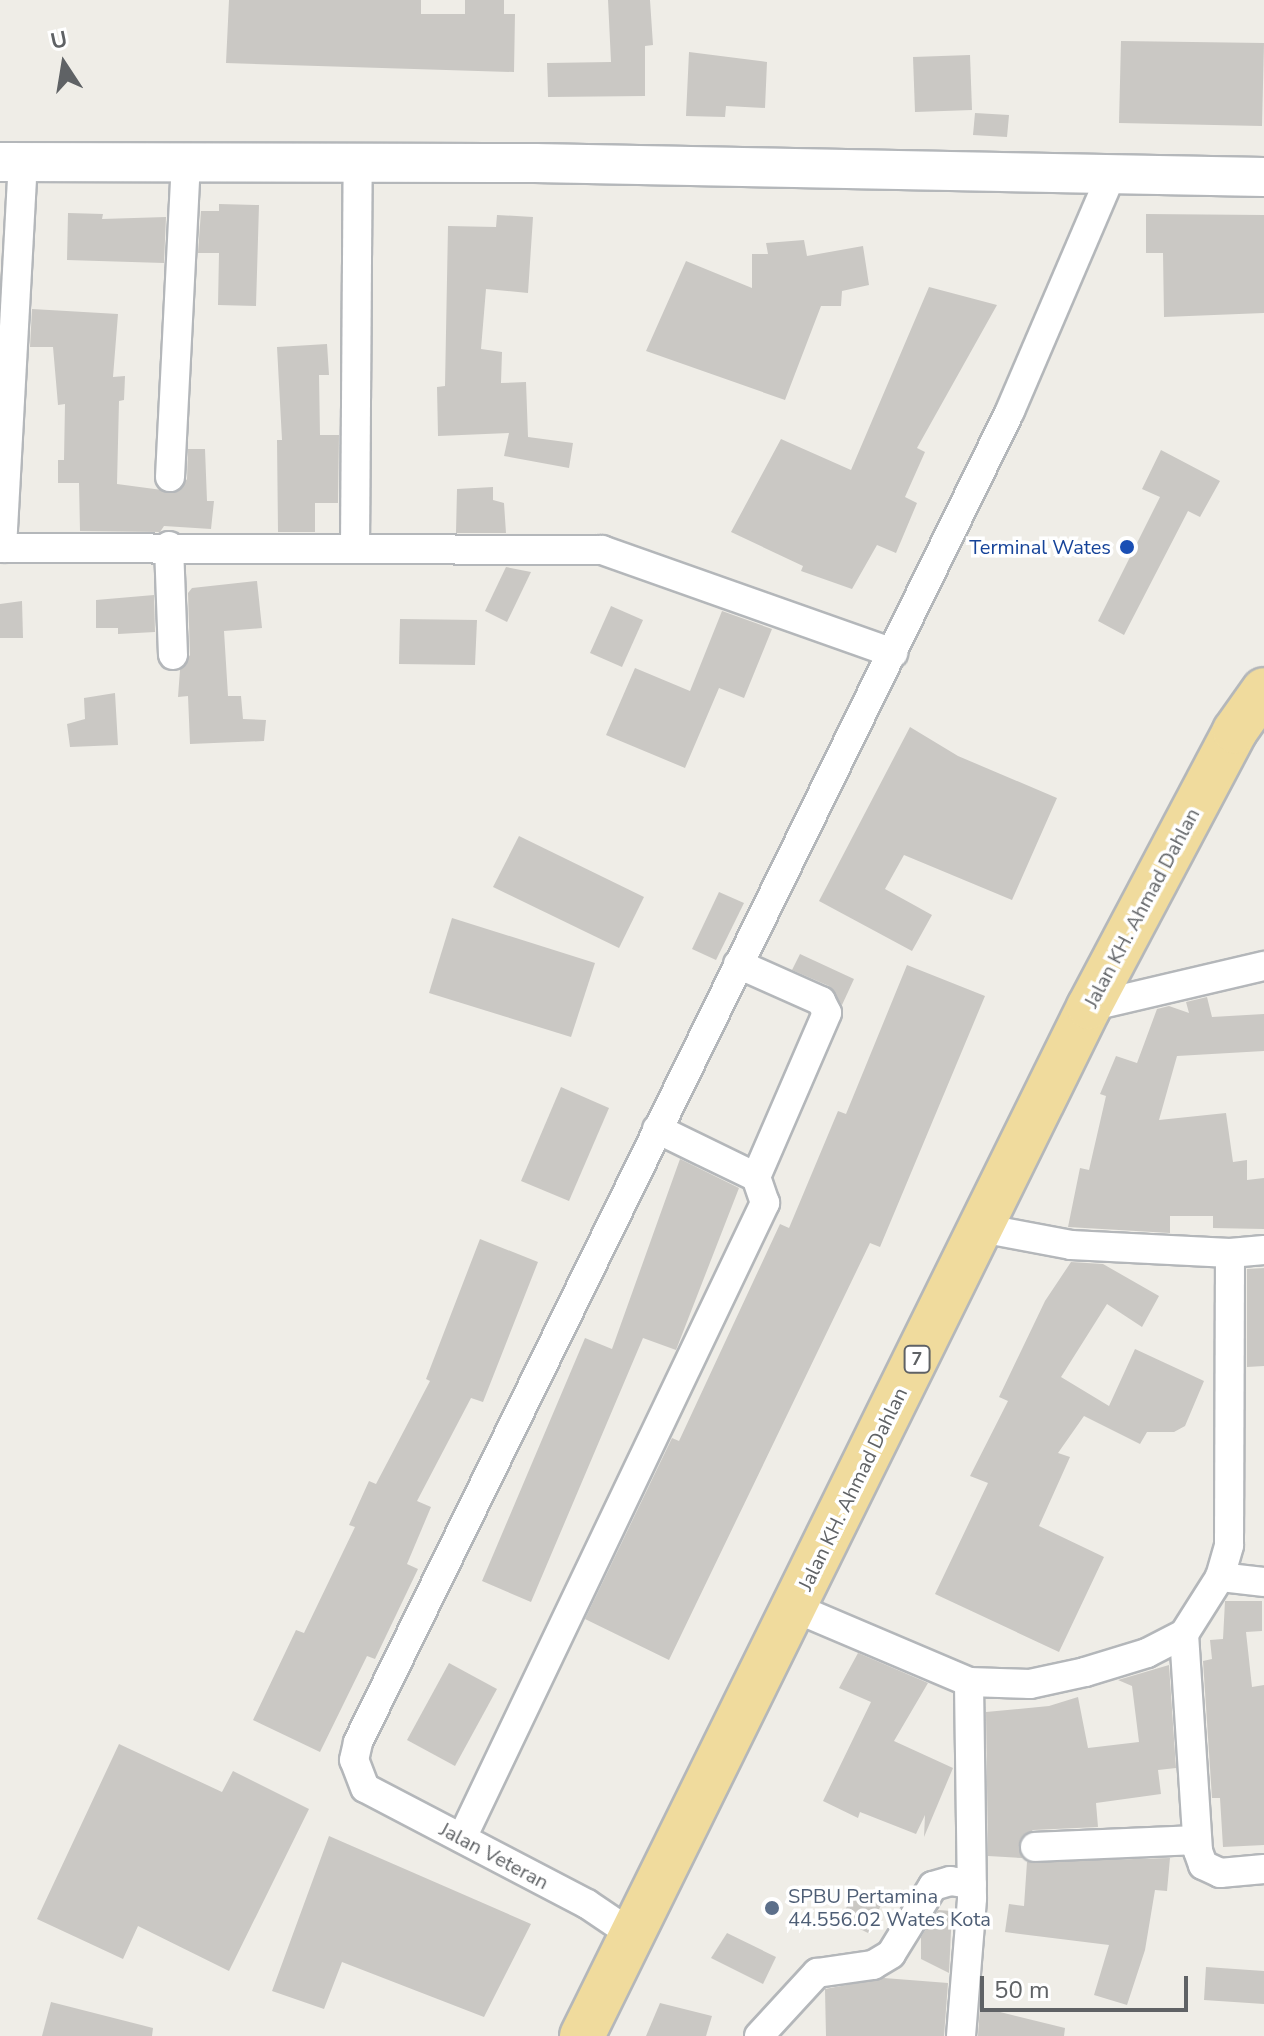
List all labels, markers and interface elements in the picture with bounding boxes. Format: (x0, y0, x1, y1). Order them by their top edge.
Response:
north arrow (24, 24, 104, 104)
text: U (48, 24, 70, 57)
place label: Terminal Wates (969, 535, 1111, 559)
marker: Terminal Wates (1118, 538, 1136, 556)
street label: Jalan KH. Ahmad Dahlan (1079, 804, 1205, 1012)
road number: 7 (903, 1345, 931, 1373)
street label: Jalan KH. Ahmad Dahlan (793, 1384, 913, 1594)
street label: Jalan Veteran (435, 1817, 553, 1895)
place label: SPBU Pertamina 44.556.02 Wates Kota (788, 1884, 991, 1931)
marker: SPBU Pertamina 44.556.02 Wates Kota (763, 1899, 781, 1917)
scale bar (984, 1960, 1192, 2010)
text: 50 m (994, 1974, 1050, 2006)

